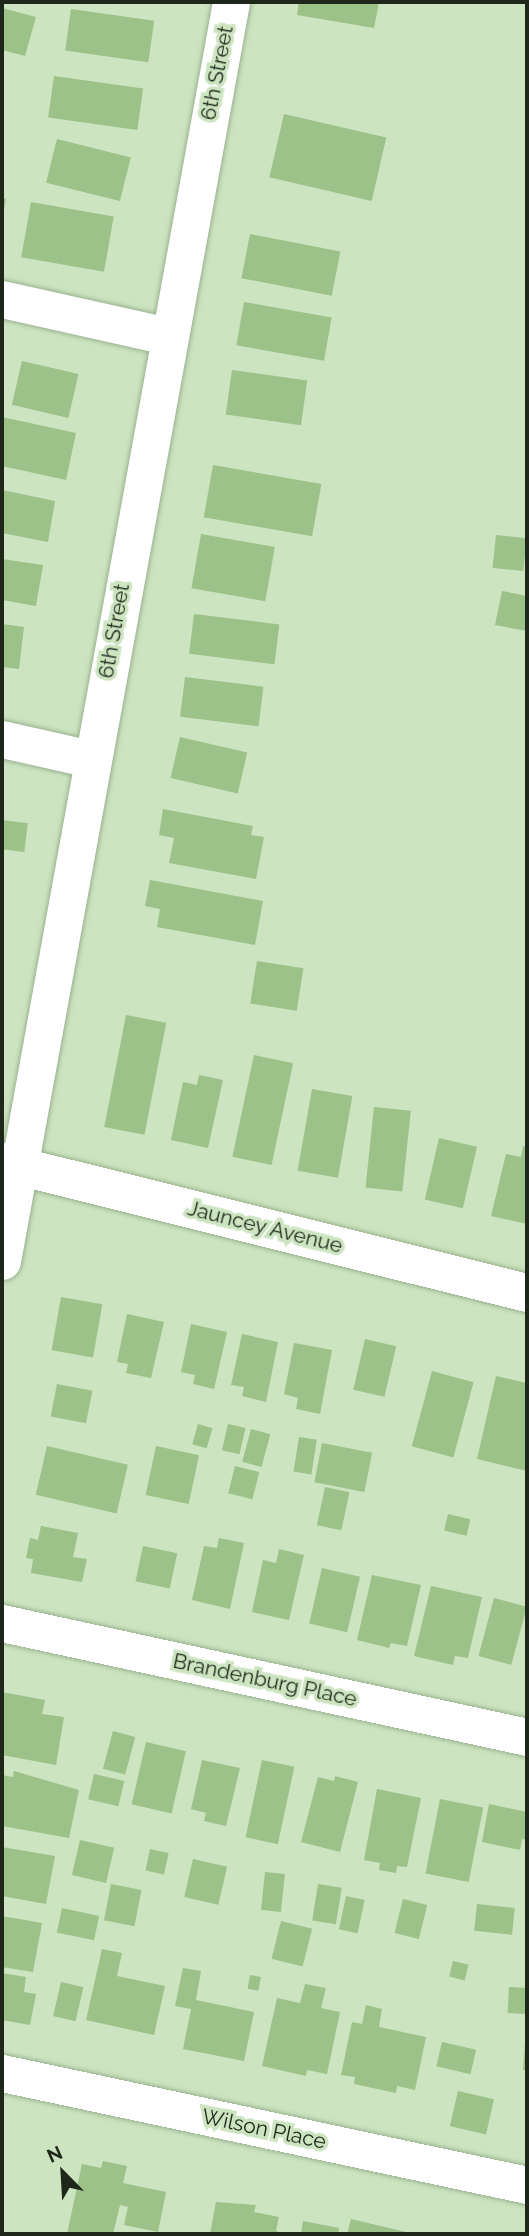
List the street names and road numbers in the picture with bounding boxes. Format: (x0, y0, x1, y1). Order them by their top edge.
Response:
street label: 6th Street (196, 24, 238, 122)
street label: 6th Street (93, 582, 135, 680)
street label: Jauncey Avenue (184, 1195, 346, 1259)
street label: Brandenburg Place (171, 1648, 359, 1712)
street label: Wilson Place (200, 2104, 328, 2154)

